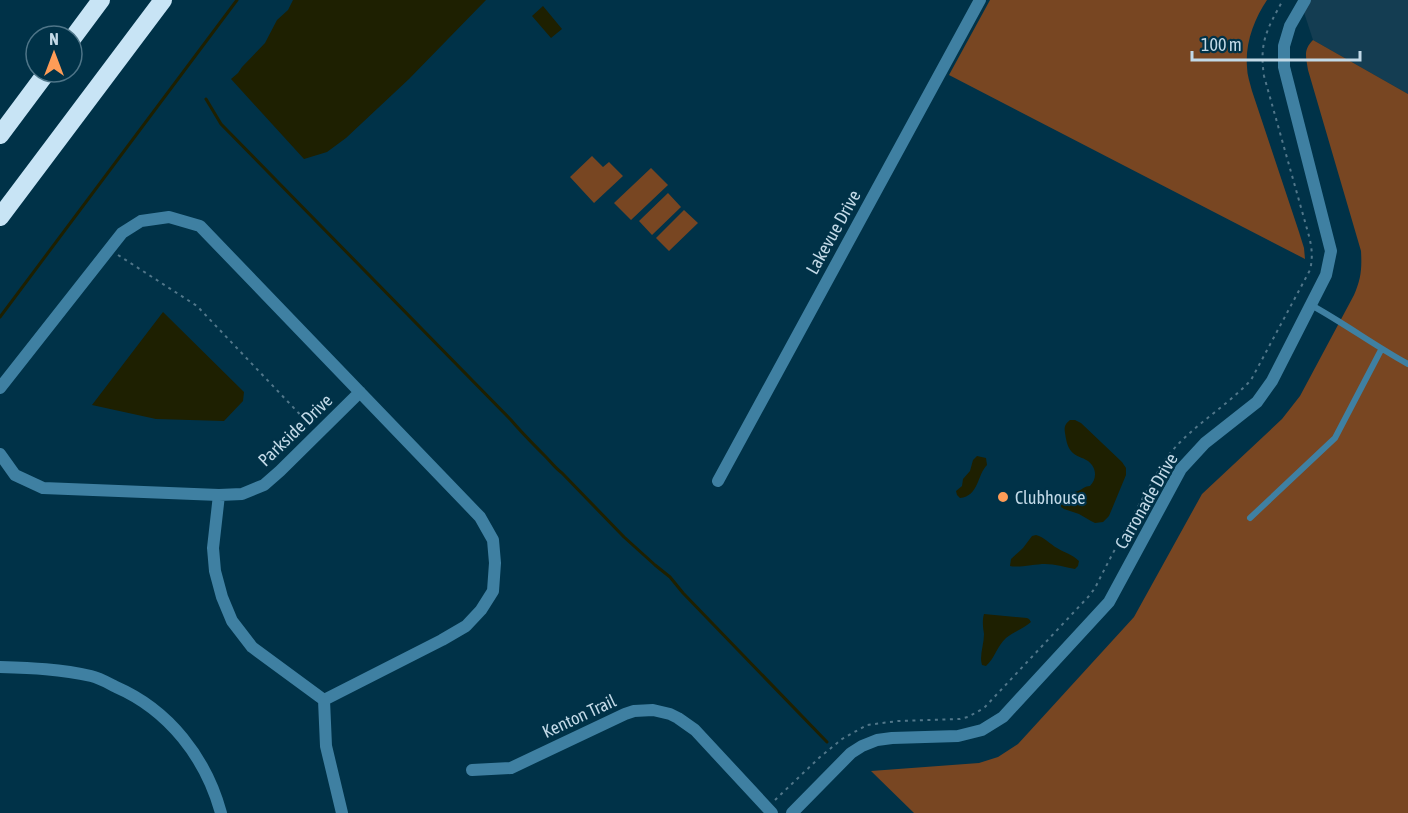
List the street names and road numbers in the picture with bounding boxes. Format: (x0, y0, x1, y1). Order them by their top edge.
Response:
street label: Lakevue Drive (801, 186, 865, 278)
street label: Parkside Drive (254, 390, 336, 470)
street label: Carronade Drive (1110, 450, 1182, 552)
street label: Kenton Trail (539, 690, 619, 742)

